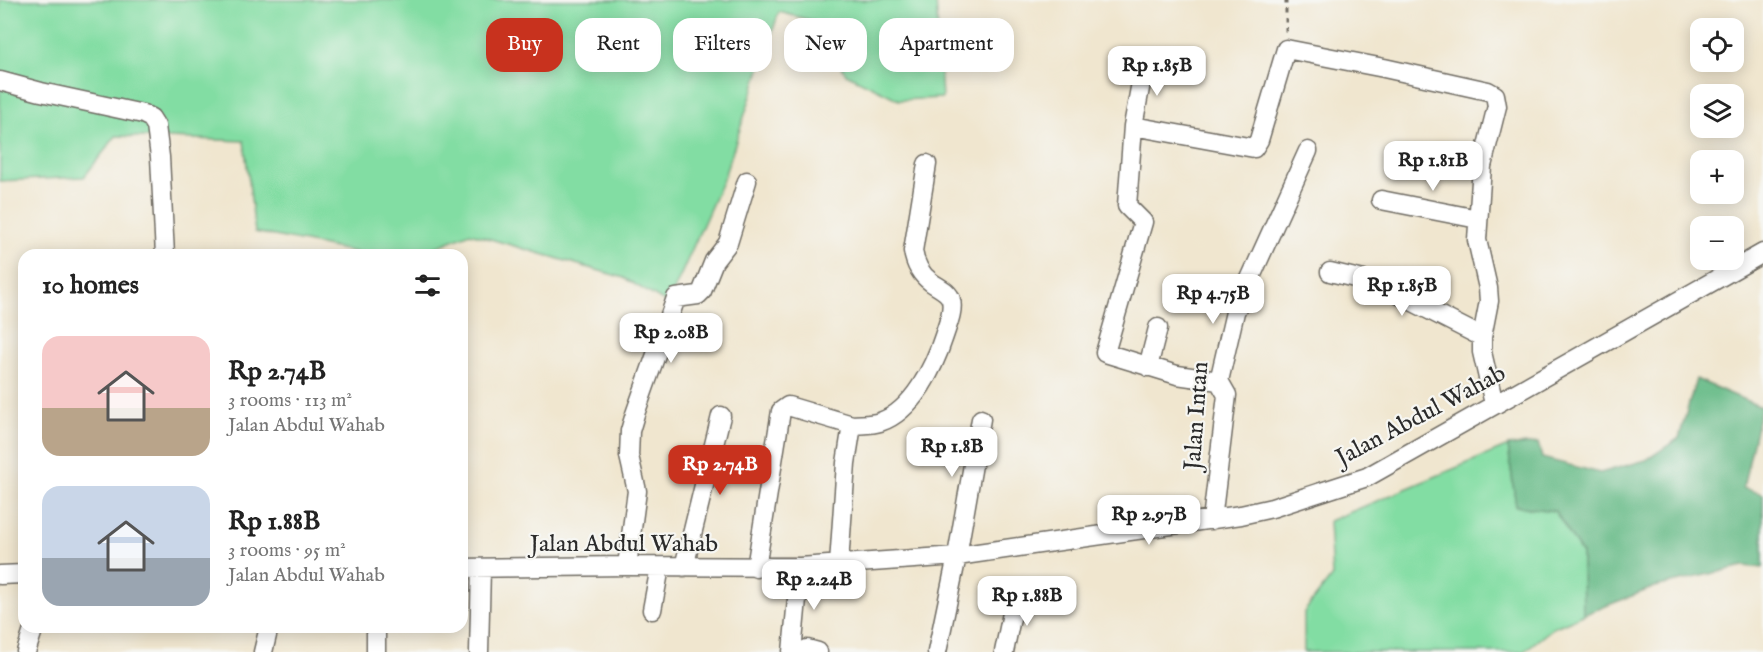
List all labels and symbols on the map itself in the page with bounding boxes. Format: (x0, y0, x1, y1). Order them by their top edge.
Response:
pin: Rp 1.85B (1095, 46, 1219, 97)
pin: Rp 1.81B (1371, 141, 1495, 192)
pin: Rp 1.85B (1340, 266, 1464, 317)
pin: Rp 4.75B (1151, 274, 1275, 325)
pin: Rp 2.08B (609, 313, 733, 364)
street label: Jalan Abdul Wahab (1328, 358, 1512, 475)
street label: Jalan Intan (1178, 360, 1216, 474)
pin: Rp 1.8B (897, 427, 1007, 478)
pin: Rp 2.74B (658, 445, 782, 496)
pin: Rp 2.97B (1087, 495, 1211, 546)
street label: Jalan Abdul Wahab (527, 529, 718, 560)
pin: Rp 2.24B (752, 560, 876, 611)
pin: Rp 1.88B (965, 576, 1089, 627)

